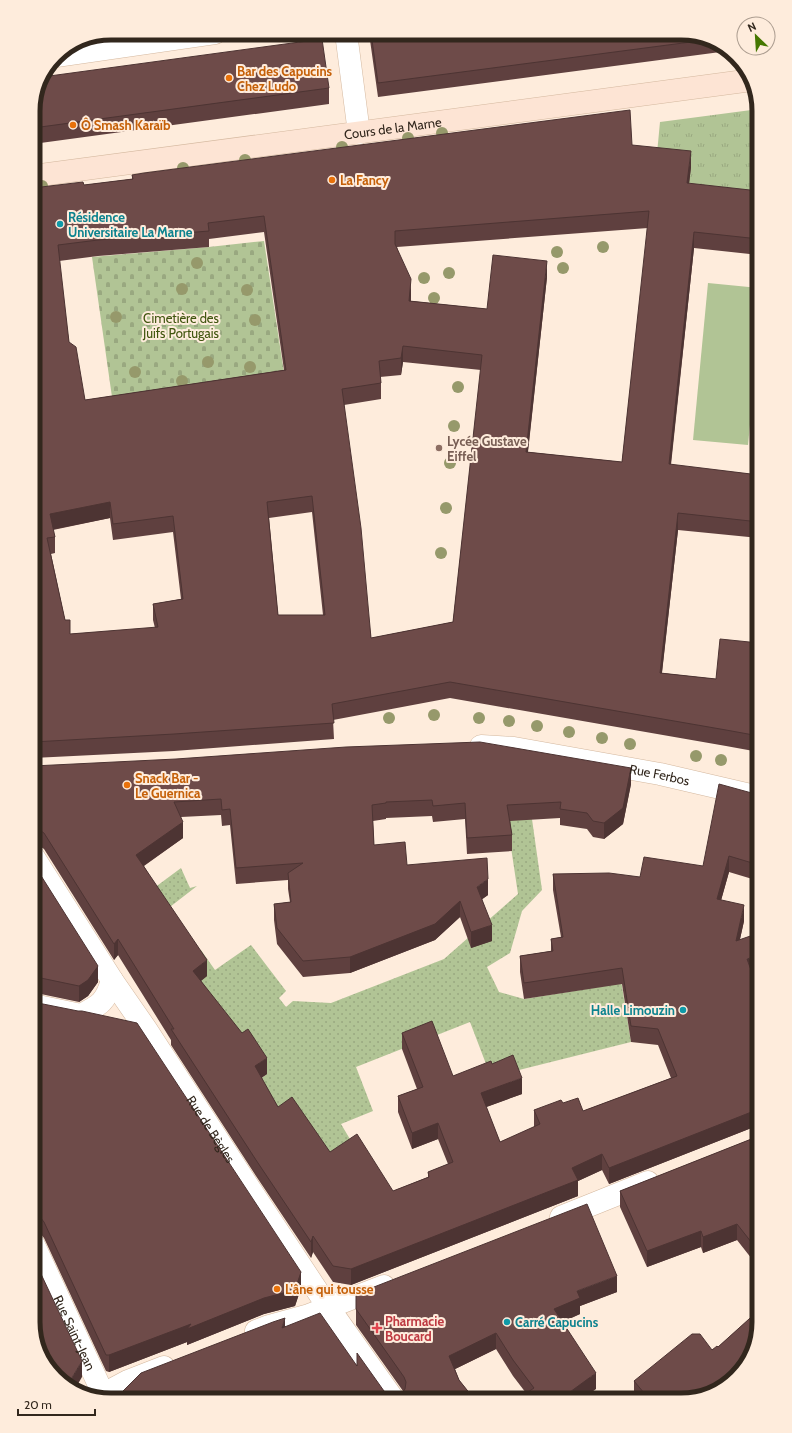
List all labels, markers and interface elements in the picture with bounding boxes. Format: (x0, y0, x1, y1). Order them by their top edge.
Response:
north arrow (736, 16, 776, 56)
text: N (745, 19, 758, 35)
place label: Bar des Capucins Chez Ludo (237, 63, 333, 94)
marker: Bar des Capucins Chez Ludo (224, 73, 234, 83)
street label: Cours de la Marne (343, 113, 443, 142)
place label: Ô Smash Karaïb (81, 117, 171, 133)
marker: Ô Smash Karaïb (68, 120, 78, 130)
place label: La Fancy (340, 172, 389, 188)
marker: La Fancy (327, 175, 337, 185)
place label: Résidence Universitaire La Marne (68, 209, 193, 240)
marker: Résidence Universitaire La Marne (55, 219, 65, 229)
park label: Cimetière des Juifs Portugais (142, 310, 220, 341)
place label: Lycée Gustave Eiffel (447, 433, 527, 464)
marker: Lycée Gustave Eiffel (434, 443, 444, 453)
street label: Rue Ferbos (628, 761, 692, 789)
place label: Snack Bar - Le Guernica (135, 770, 201, 801)
marker: Snack Bar - Le Guernica (122, 780, 132, 790)
place label: Halle Limouzin (591, 1002, 675, 1018)
marker: Halle Limouzin (678, 1005, 688, 1015)
street label: Rue de Bègles (183, 1092, 239, 1166)
place label: L'âne qui tousse (285, 1281, 374, 1297)
marker: L'âne qui tousse (272, 1284, 282, 1294)
street label: Rue Saint-Jean (50, 1293, 99, 1373)
place label: Pharmacie Boucard (385, 1313, 444, 1344)
place label: Carré Capucins (515, 1314, 599, 1330)
marker: Carré Capucins (502, 1317, 512, 1327)
marker: Pharmacie Boucard (372, 1323, 382, 1333)
scale bar (18, 1391, 95, 1417)
text: 20 m (24, 1397, 52, 1412)

